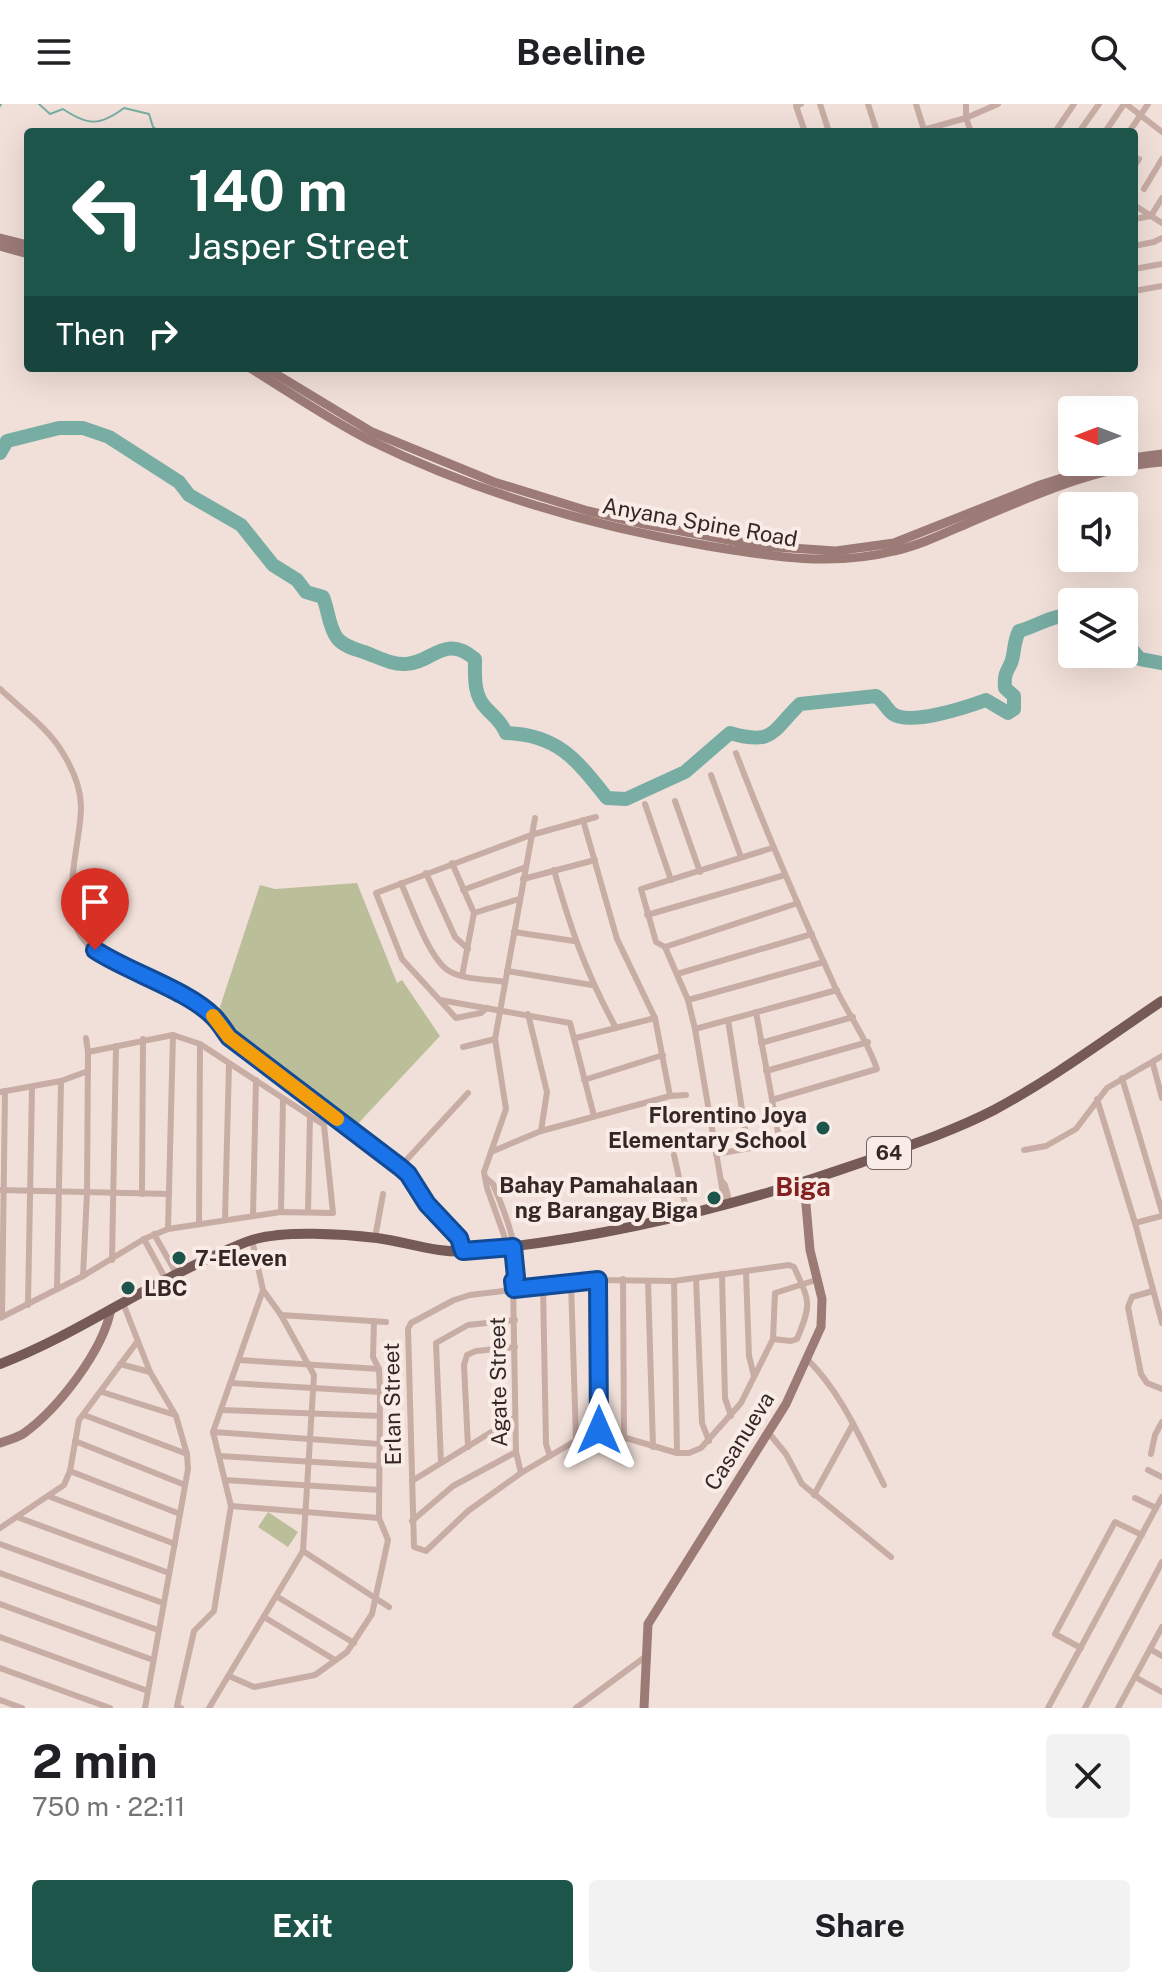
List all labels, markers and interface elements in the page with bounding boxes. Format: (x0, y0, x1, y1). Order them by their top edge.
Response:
icon: menu (32, 30, 76, 74)
icon: search (1086, 30, 1130, 74)
text: Beeline (516, 31, 646, 73)
text: 140 m (188, 158, 348, 224)
icon: left (56, 160, 160, 264)
text: Jasper Street (188, 225, 410, 267)
icon: right (141, 312, 185, 356)
text: Then (56, 316, 125, 352)
north arrow (1058, 396, 1138, 476)
map controls (1058, 396, 1138, 668)
street label: Anyana Spine Road (600, 492, 800, 552)
button: sound (1058, 492, 1138, 572)
button: layers (1058, 588, 1138, 668)
pin (61, 868, 129, 950)
icon: arrive (73, 880, 117, 924)
place label: Florentino Joya Elementary School (608, 1102, 807, 1153)
marker: Florentino Joya Elementary School (814, 1119, 832, 1137)
road number: 64 (867, 1137, 911, 1169)
district label: Biga (775, 1171, 831, 1202)
place label: Bahay Pamahalaan ng Barangay Biga (499, 1172, 698, 1223)
marker: Bahay Pamahalaan ng Barangay Biga (705, 1189, 723, 1207)
place label: 7-Eleven (195, 1245, 287, 1271)
marker: 7-Eleven (170, 1249, 188, 1267)
place label: LBC (144, 1275, 188, 1301)
marker: LBC (119, 1279, 137, 1297)
street label: Agate Street (484, 1317, 512, 1447)
street label: Erlan Street (378, 1342, 406, 1466)
street label: Casanueva (699, 1387, 779, 1495)
position arrow (557, 1388, 641, 1472)
text: 2 min (32, 1732, 158, 1789)
button: close (1046, 1734, 1130, 1818)
text: 750 m · 22:11 (32, 1791, 185, 1822)
button: Exit (32, 1880, 573, 1972)
button: Share (589, 1880, 1130, 1972)

